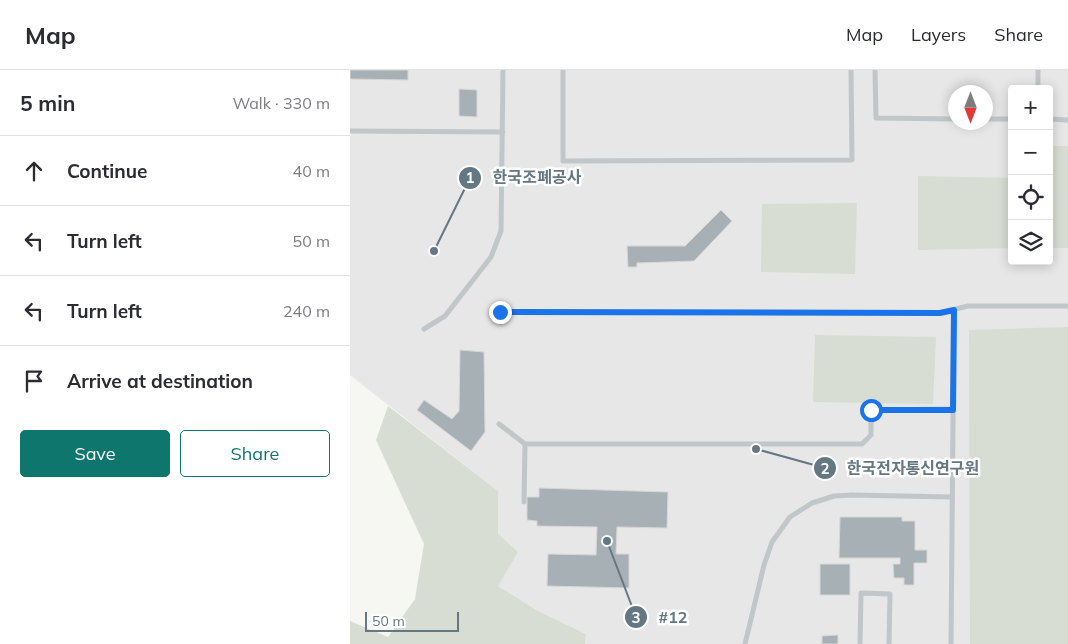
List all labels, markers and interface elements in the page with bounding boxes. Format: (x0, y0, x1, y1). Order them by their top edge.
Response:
text: Map (25, 20, 76, 50)
text: Map (846, 23, 883, 46)
text: Layers (911, 23, 966, 46)
text: Share (994, 23, 1043, 46)
north arrow (948, 85, 993, 130)
map controls (1008, 85, 1053, 265)
button: + (1008, 85, 1053, 130)
text: 5 min (20, 90, 75, 116)
text: Walk · 330 m (232, 93, 330, 113)
button: − (1008, 130, 1053, 175)
icon: ahead (20, 157, 48, 185)
text: Continue (67, 159, 147, 183)
text: 40 m (293, 161, 330, 181)
callout: 한국조폐공사 (458, 162, 591, 193)
text: 한국조폐공사 (493, 167, 581, 187)
text: 1 (465, 168, 475, 187)
button: locate (1008, 175, 1053, 220)
button: layers (1008, 220, 1053, 265)
icon: left (20, 227, 48, 255)
text: Turn left (67, 229, 142, 253)
text: 50 m (293, 231, 330, 251)
icon: left (20, 297, 48, 325)
text: Turn left (67, 299, 142, 323)
text: 240 m (283, 301, 330, 321)
route end (489, 301, 512, 324)
icon: arrive (20, 367, 48, 395)
text: Arrive at destination (67, 369, 253, 393)
route start (860, 399, 883, 422)
button: Save (20, 430, 170, 477)
button: Share (180, 430, 330, 477)
callout: 한국전자통신연구원 (812, 453, 989, 484)
text: 한국전자통신연구원 (847, 458, 979, 478)
text: 2 (820, 459, 830, 478)
callout: #12 (623, 602, 697, 633)
text: #12 (659, 607, 687, 627)
text: 3 (631, 608, 641, 627)
scale bar (365, 609, 459, 632)
text: 50 m (372, 612, 405, 630)

